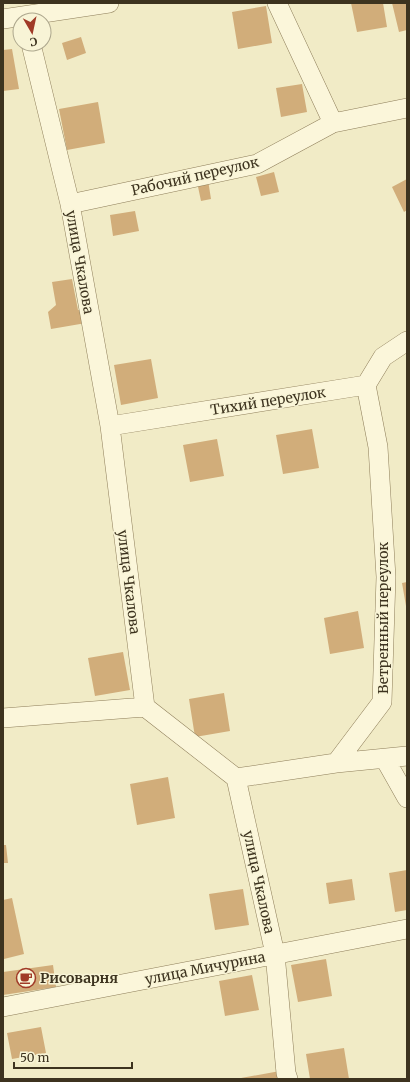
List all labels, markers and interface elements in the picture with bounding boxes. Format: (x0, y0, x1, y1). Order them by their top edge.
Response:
north arrow (12, 12, 52, 52)
text: С (29, 34, 38, 49)
street label: Рабочий переулок (130, 153, 261, 199)
street label: улица Чкалова (62, 209, 98, 316)
street label: Тихий переулок (209, 383, 327, 419)
street label: улица Чкалова (114, 529, 144, 636)
street label: Ветренный переулок (374, 542, 392, 694)
street label: улица Чкалова (239, 829, 279, 936)
street label: улица Мичурина (143, 947, 267, 988)
cafe icon: Рисоварня (15, 967, 37, 989)
place label: Рисоварня (40, 969, 118, 987)
scale bar (14, 1044, 132, 1070)
text: 50 m (20, 1050, 49, 1065)

